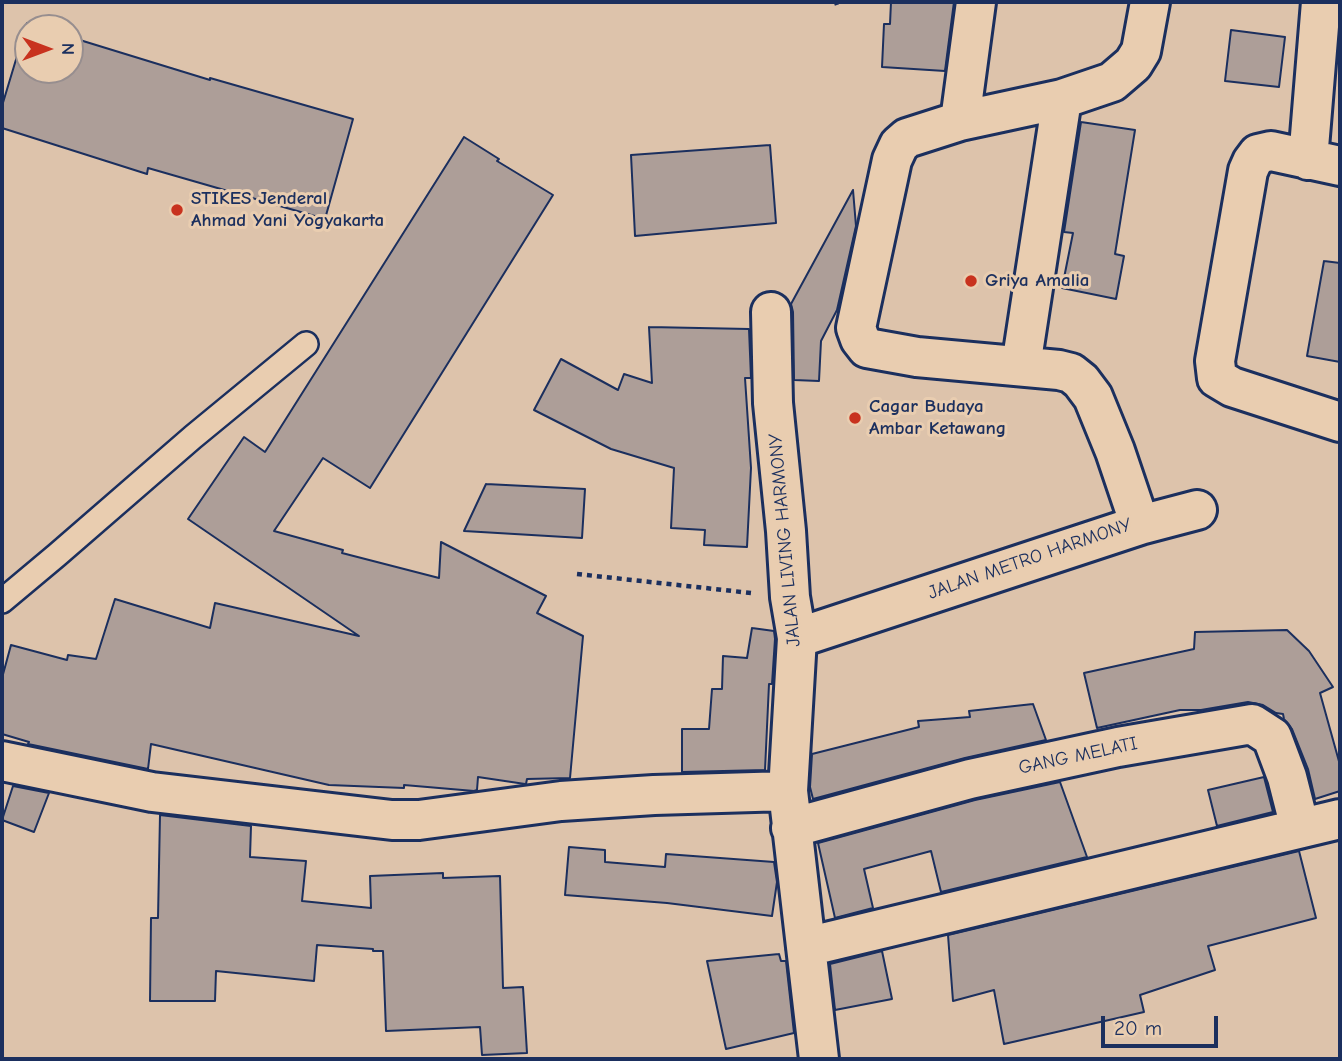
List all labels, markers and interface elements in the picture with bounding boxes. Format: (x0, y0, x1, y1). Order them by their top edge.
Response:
north arrow (14, 14, 84, 84)
text: N (57, 43, 79, 55)
place label: STIKES Jenderal Ahmad Yani Yogyakarta (191, 188, 384, 232)
marker: STIKES Jenderal Ahmad Yani Yogyakarta (169, 202, 185, 218)
place label: Griya Amalia (985, 270, 1089, 292)
marker: Griya Amalia (963, 273, 979, 289)
place label: Cagar Budaya Ambar Ketawang (869, 396, 1006, 440)
marker: Cagar Budaya Ambar Ketawang (847, 410, 863, 426)
street label: JALAN LIVING HARMONY (764, 432, 806, 648)
street label: JALAN METRO HARMONY (925, 513, 1135, 605)
street label: GANG MELATI (1016, 732, 1140, 780)
scale bar (1104, 1002, 1221, 1046)
text: 20 m (1114, 1016, 1162, 1040)

